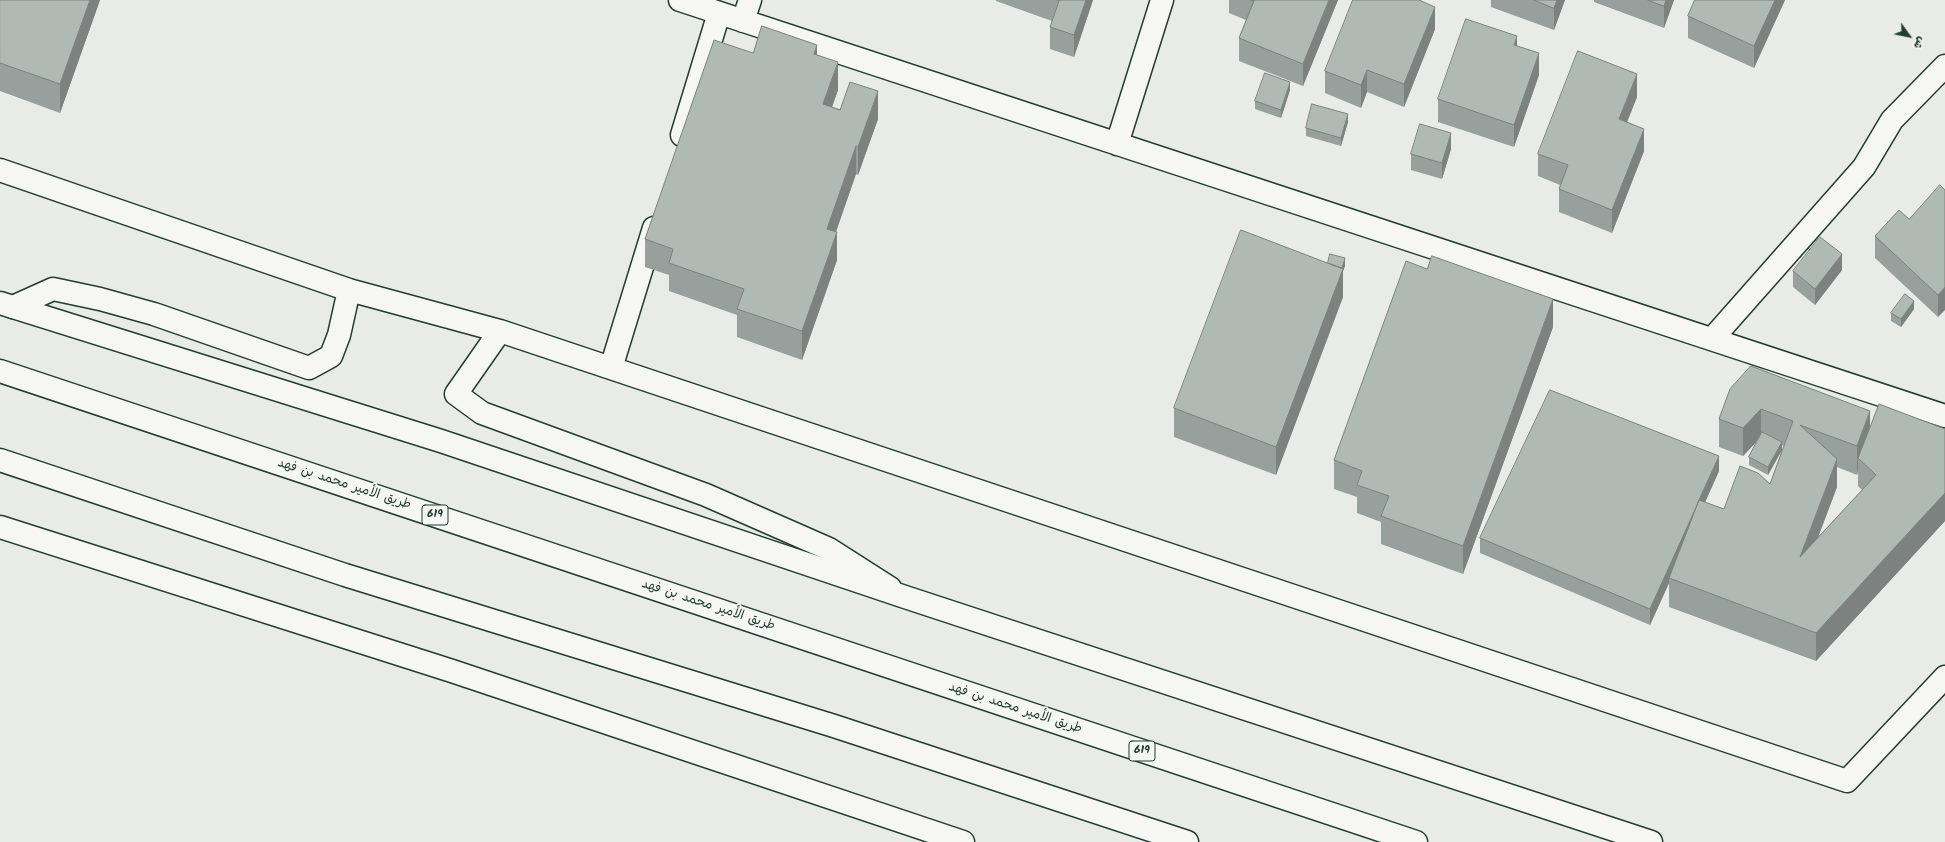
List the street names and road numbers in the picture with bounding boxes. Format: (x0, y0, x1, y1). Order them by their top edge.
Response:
street label: طريق الأمير محمد بن فهد (275, 456, 413, 514)
road number: 619 (422, 505, 448, 525)
street label: طريق الأمير محمد بن فهد (639, 577, 777, 635)
street label: طريق الأمير محمد بن فهد (946, 680, 1084, 738)
road number: 619 (1129, 741, 1155, 761)

